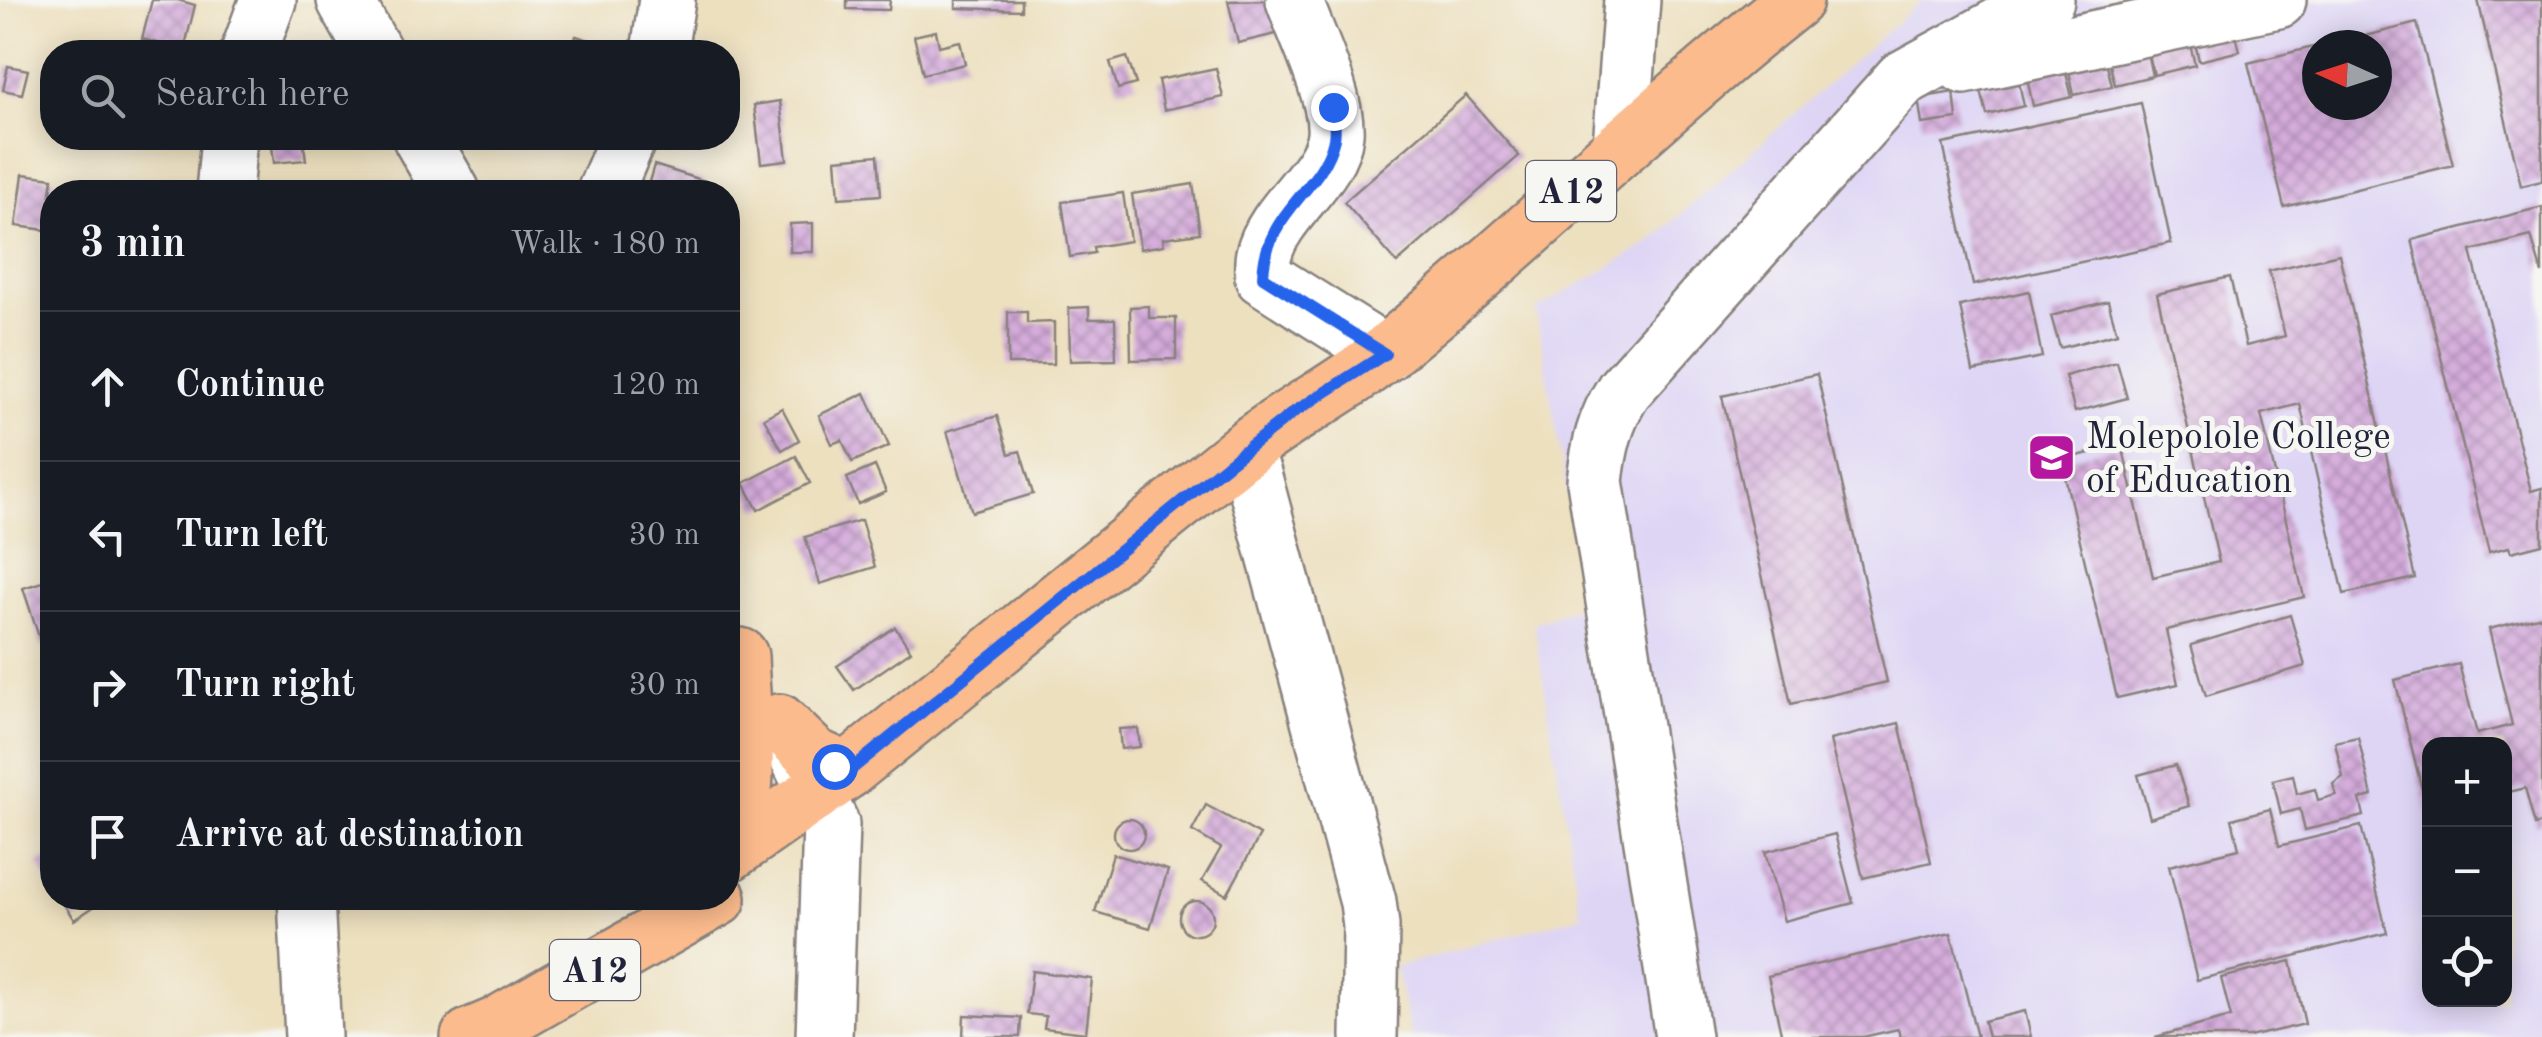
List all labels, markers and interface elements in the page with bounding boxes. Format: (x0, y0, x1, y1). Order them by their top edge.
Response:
north arrow (2302, 30, 2392, 120)
search box (40, 40, 740, 150)
icon: search (75, 68, 130, 123)
text: Search here (155, 76, 350, 114)
route end (1311, 85, 1357, 131)
road number: A12 (1526, 161, 1616, 221)
text: 3 min (80, 224, 186, 266)
text: Walk · 180 m (510, 229, 700, 261)
icon: ahead (80, 359, 135, 414)
text: Continue (175, 367, 325, 405)
text: 120 m (610, 370, 700, 402)
place label: Molepolole College of Education (2086, 419, 2391, 501)
school or university icon: Molepolole College of Education (2025, 431, 2077, 483)
icon: left (80, 509, 135, 564)
text: Turn left (175, 517, 328, 555)
text: 30 m (629, 520, 700, 552)
icon: right (80, 659, 135, 714)
text: Turn right (175, 667, 355, 705)
text: 30 m (629, 670, 700, 702)
map controls (2422, 737, 2512, 1007)
button: + (2422, 737, 2512, 827)
route start (812, 744, 858, 790)
icon: arrive (80, 809, 135, 864)
text: Arrive at destination (175, 817, 524, 855)
button: − (2422, 827, 2512, 917)
button: locate (2422, 917, 2512, 1007)
road number: A12 (550, 940, 640, 1000)

